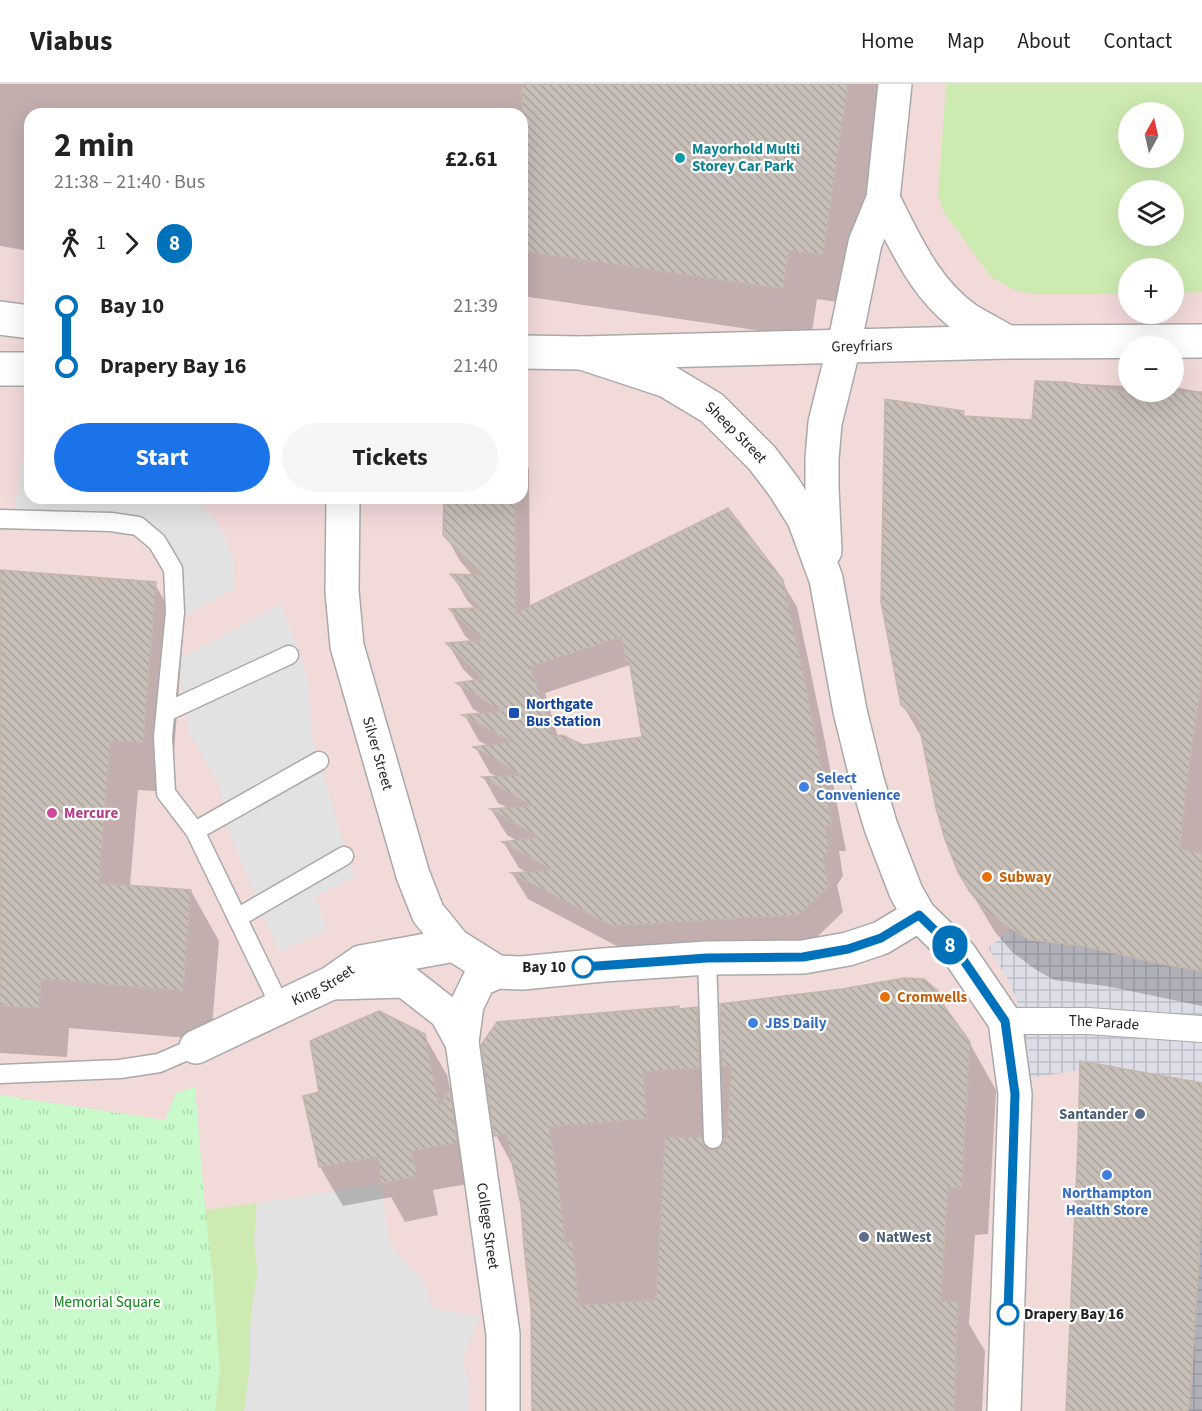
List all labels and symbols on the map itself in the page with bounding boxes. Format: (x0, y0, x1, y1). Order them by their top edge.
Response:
north arrow (1118, 102, 1184, 168)
place label: Mayorhold Multi Storey Car Park (692, 139, 800, 177)
marker: Mayorhold Multi Storey Car Park (673, 151, 687, 165)
street label: Greyfriars (831, 335, 893, 358)
street label: Sheep Street (701, 396, 772, 467)
place label: Northgate Bus Station (526, 694, 601, 732)
marker: Northgate Bus Station (507, 706, 521, 720)
street label: Silver Street (357, 714, 398, 793)
place label: Select Convenience (816, 768, 901, 806)
marker: Select Convenience (797, 780, 811, 794)
place label: Mercure (64, 803, 118, 824)
marker: Mercure (45, 806, 59, 820)
place label: Subway (999, 867, 1052, 888)
marker: Subway (980, 870, 994, 884)
line badge: 8 (930, 926, 970, 964)
marker: Bay 10 (572, 956, 594, 978)
place label: Bay 10 (522, 957, 566, 978)
street label: King Street (288, 960, 359, 1011)
place label: Cromwells (897, 987, 968, 1008)
marker: Cromwells (878, 990, 892, 1004)
street label: The Parade (1069, 1011, 1140, 1036)
place label: JBS Daily (765, 1013, 827, 1034)
marker: JBS Daily (746, 1016, 760, 1030)
place label: Santander (1059, 1104, 1128, 1125)
marker: Santander (1133, 1107, 1147, 1121)
marker: Northampton Health Store (1100, 1168, 1114, 1182)
street label: College Street (471, 1182, 504, 1271)
place label: Northampton Health Store (1062, 1183, 1152, 1221)
place label: NatWest (876, 1227, 932, 1248)
marker: NatWest (857, 1230, 871, 1244)
park label: Memorial Square (54, 1292, 160, 1313)
marker: Drapery Bay 16 (997, 1303, 1019, 1325)
place label: Drapery Bay 16 (1024, 1304, 1124, 1325)

